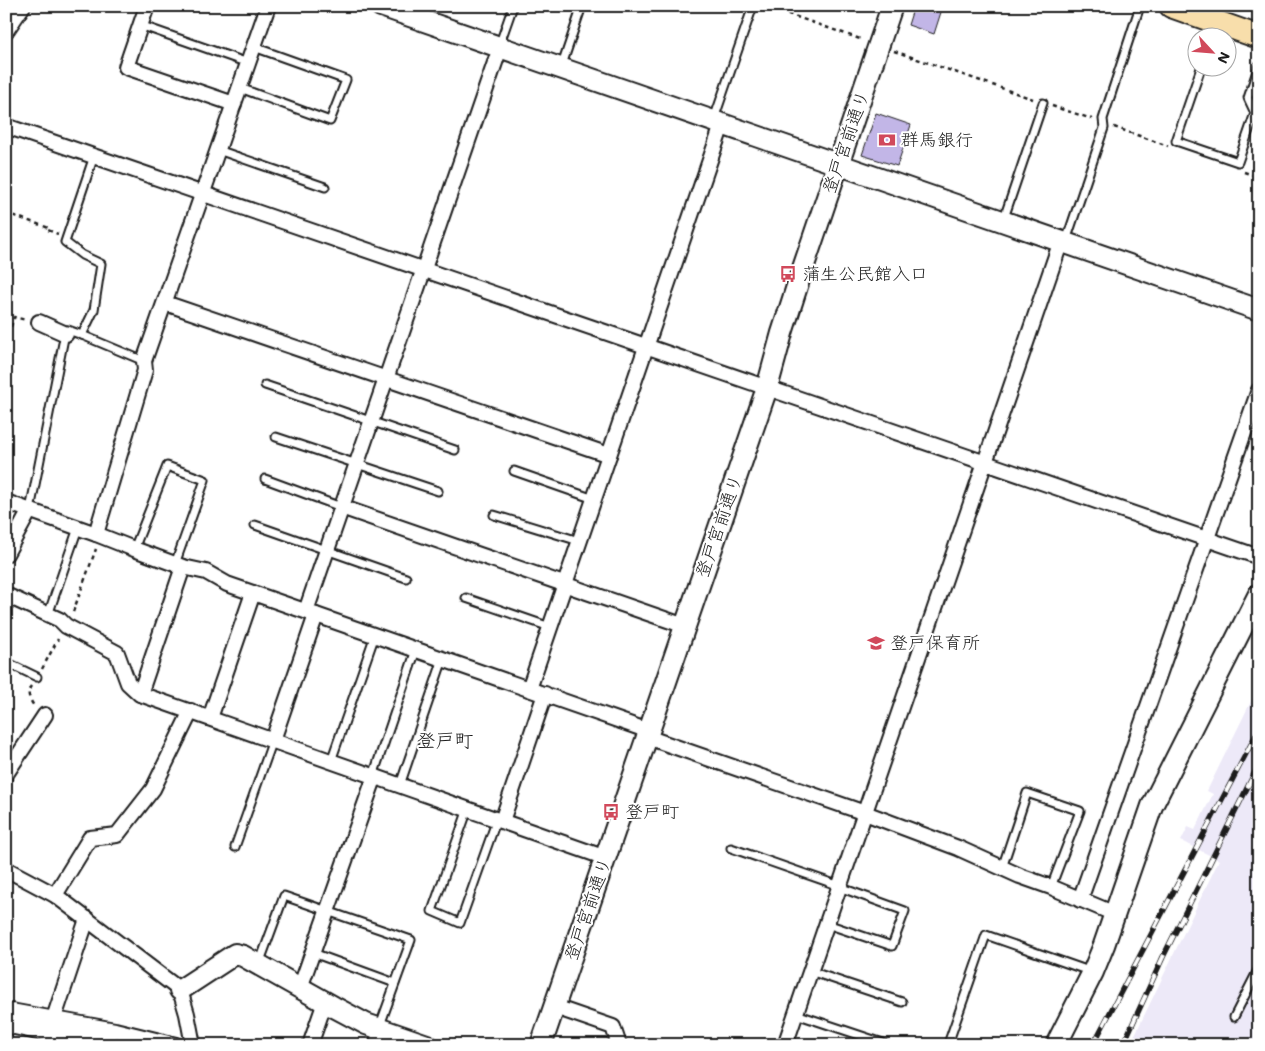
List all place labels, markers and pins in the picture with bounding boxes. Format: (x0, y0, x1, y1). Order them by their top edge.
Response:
place label: 群馬銀行 (901, 127, 973, 151)
bank icon: 群馬銀行 (877, 130, 897, 150)
place label: 蒲生公民館入口 (802, 261, 928, 285)
bus stop icon: 蒲生公民館入口 (778, 264, 798, 284)
place label: 登戸保育所 (890, 630, 980, 654)
school or university icon: 登戸保育所 (866, 633, 886, 653)
place label: 登戸町 (625, 799, 679, 823)
bus stop icon: 登戸町 (601, 802, 621, 822)

